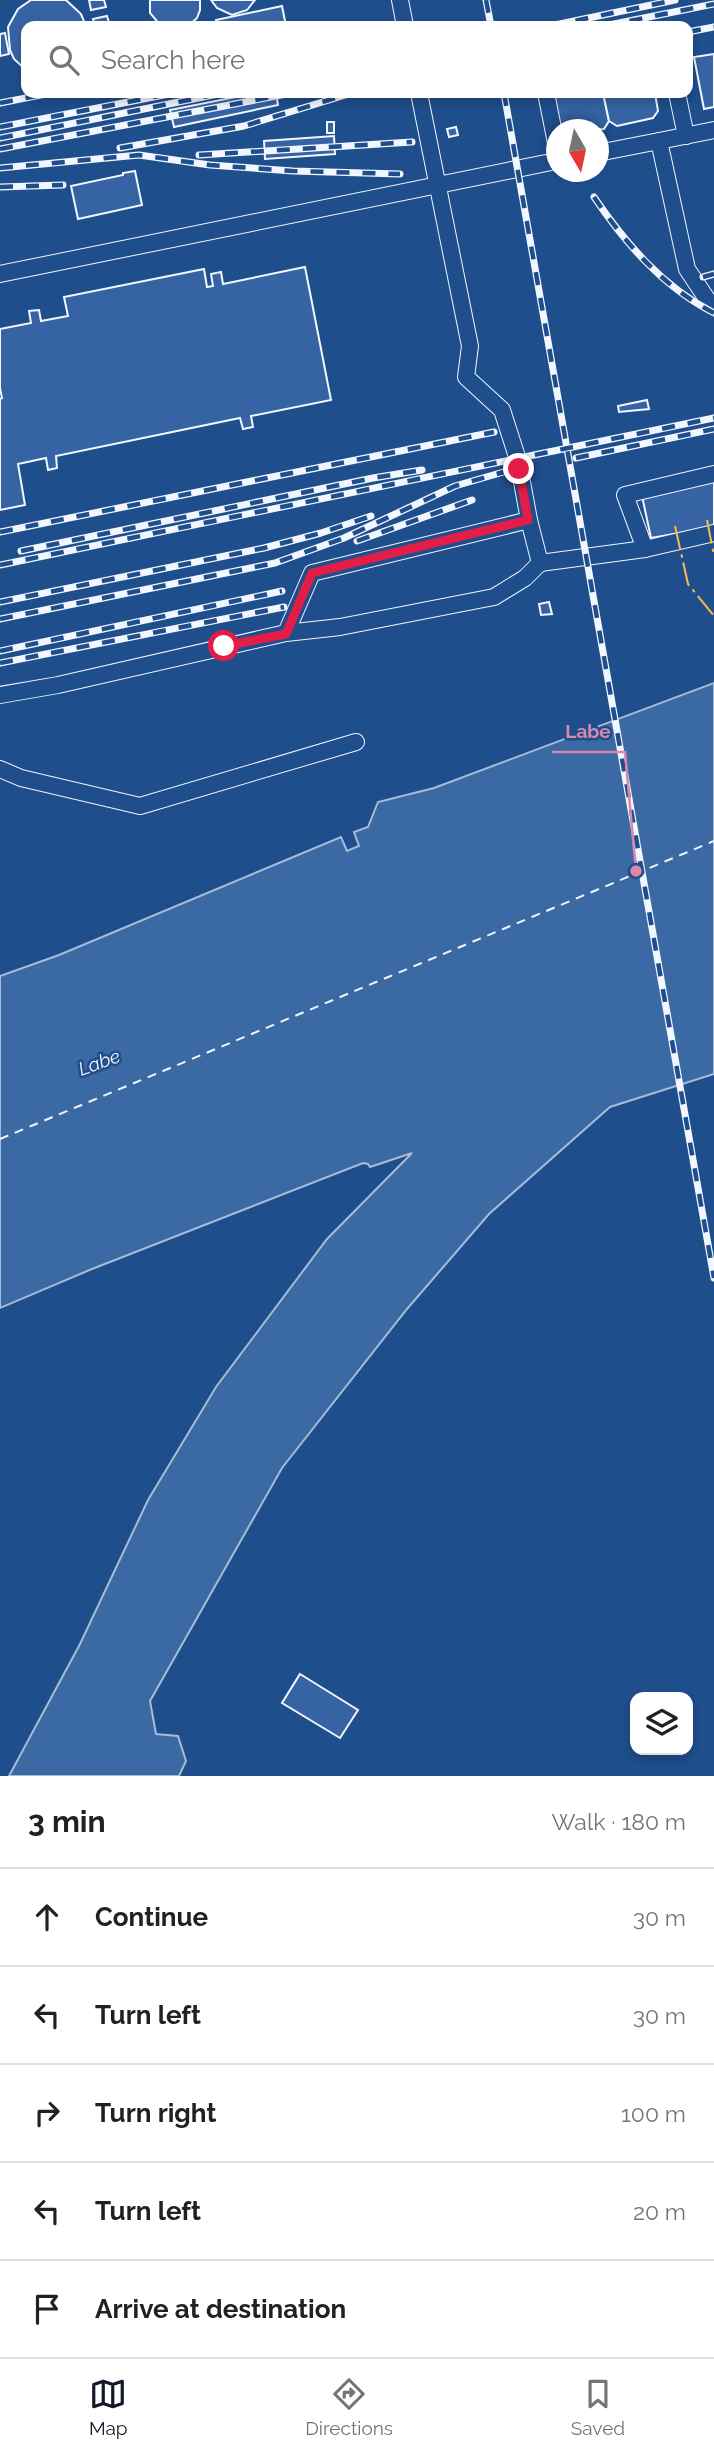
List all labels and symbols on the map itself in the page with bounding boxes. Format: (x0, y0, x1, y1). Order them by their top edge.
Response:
north arrow (546, 119, 609, 182)
route end (503, 453, 534, 484)
route start (208, 630, 239, 661)
callout: Labe (552, 712, 625, 752)
text: Labe (565, 720, 611, 742)
water label: Labe (75, 1044, 123, 1080)

